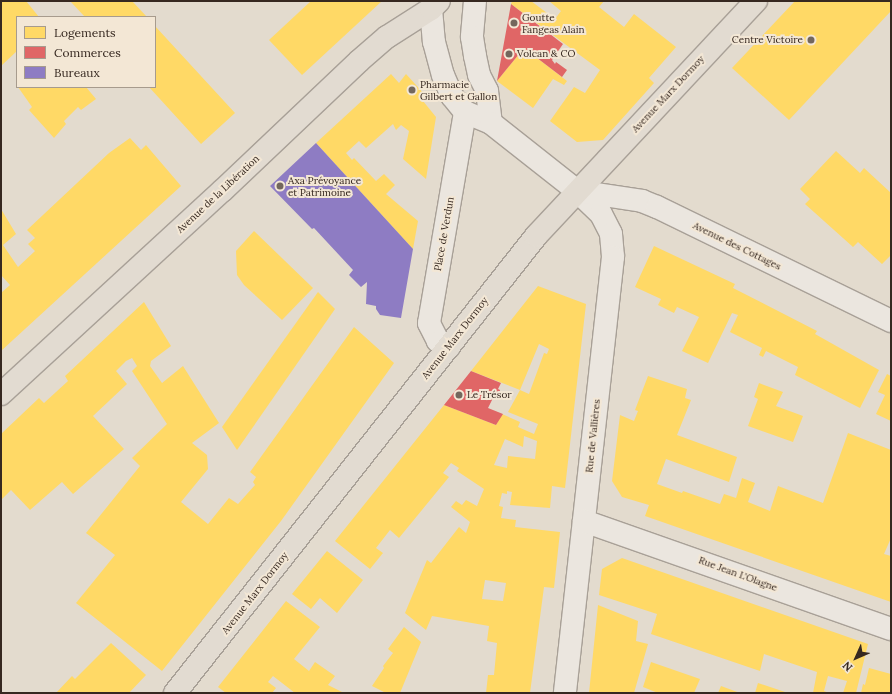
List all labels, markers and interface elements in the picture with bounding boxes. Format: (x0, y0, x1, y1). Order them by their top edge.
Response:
place label: Goutte Fangeas Alain (522, 11, 585, 34)
legend (16, 16, 156, 88)
marker: Goutte Fangeas Alain (509, 18, 519, 28)
text: Logements (54, 25, 116, 40)
place label: Centre Victoire (732, 34, 803, 46)
marker: Centre Victoire (806, 35, 816, 45)
text: Commerces (54, 45, 121, 60)
place label: Volcan & CO (517, 48, 575, 60)
marker: Volcan & CO (504, 49, 514, 59)
street label: Avenue Marx Dormoy (629, 53, 707, 135)
text: Bureaux (54, 65, 100, 80)
place label: Pharmacie Gilbert et Gallon (420, 78, 497, 102)
marker: Pharmacie Gilbert et Gallon (407, 85, 417, 95)
street label: Avenue de la Libération (174, 152, 262, 236)
place label: Axa Prévoyance et Patrimoine (288, 174, 361, 198)
marker: Axa Prévoyance et Patrimoine (275, 181, 285, 191)
street label: Place de Verdun (432, 196, 456, 272)
street label: Avenue des Cottages (691, 219, 783, 273)
street label: Avenue Marx Dormoy (419, 295, 491, 381)
place label: Le Trésor (467, 389, 512, 401)
marker: Le Trésor (454, 390, 464, 400)
street label: Rue de Vallières (583, 399, 603, 473)
street label: Avenue Marx Dormoy (219, 550, 291, 636)
street label: Rue Jean L'Olagne (697, 554, 779, 594)
north arrow (836, 638, 876, 678)
text: N (840, 659, 855, 674)

